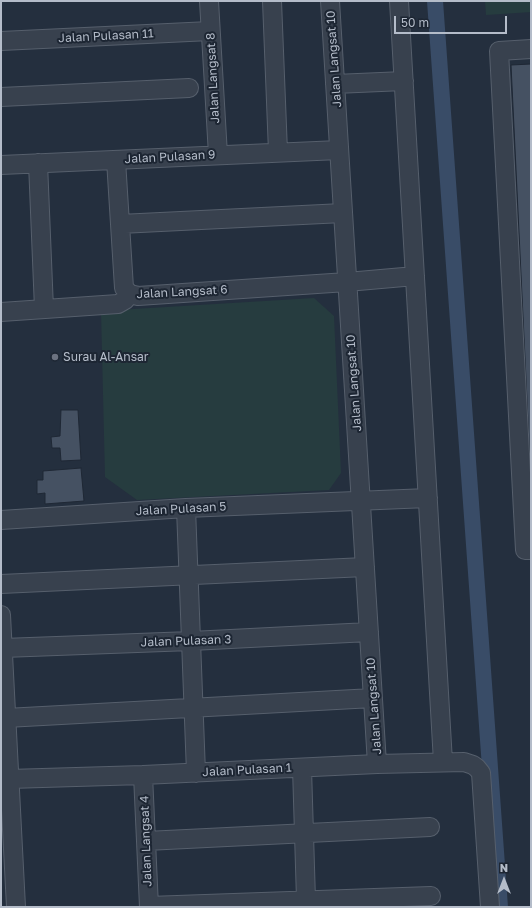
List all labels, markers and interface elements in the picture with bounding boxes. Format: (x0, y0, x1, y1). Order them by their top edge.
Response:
scale bar (396, 8, 509, 34)
street label: Jalan Langsat 10 (323, 10, 345, 108)
text: 50 m (401, 15, 429, 30)
street label: Jalan Pulasan 11 (58, 26, 154, 46)
street label: Jalan Langsat 8 (203, 32, 223, 124)
street label: Jalan Pulasan 9 (124, 147, 216, 167)
street label: Jalan Langsat 6 (136, 282, 228, 302)
street label: Jalan Langsat 10 (343, 334, 365, 432)
place label: Surau Al-Ansar (63, 350, 148, 364)
marker: Surau Al-Ansar (50, 352, 60, 362)
street label: Jalan Pulasan 5 (135, 499, 227, 519)
street label: Jalan Pulasan 3 (140, 632, 232, 650)
street label: Jalan Langsat 10 (363, 657, 385, 755)
street label: Jalan Pulasan 1 (202, 760, 292, 780)
street label: Jalan Langsat 4 (137, 795, 155, 887)
north arrow (484, 860, 524, 900)
text: N (500, 861, 508, 874)

